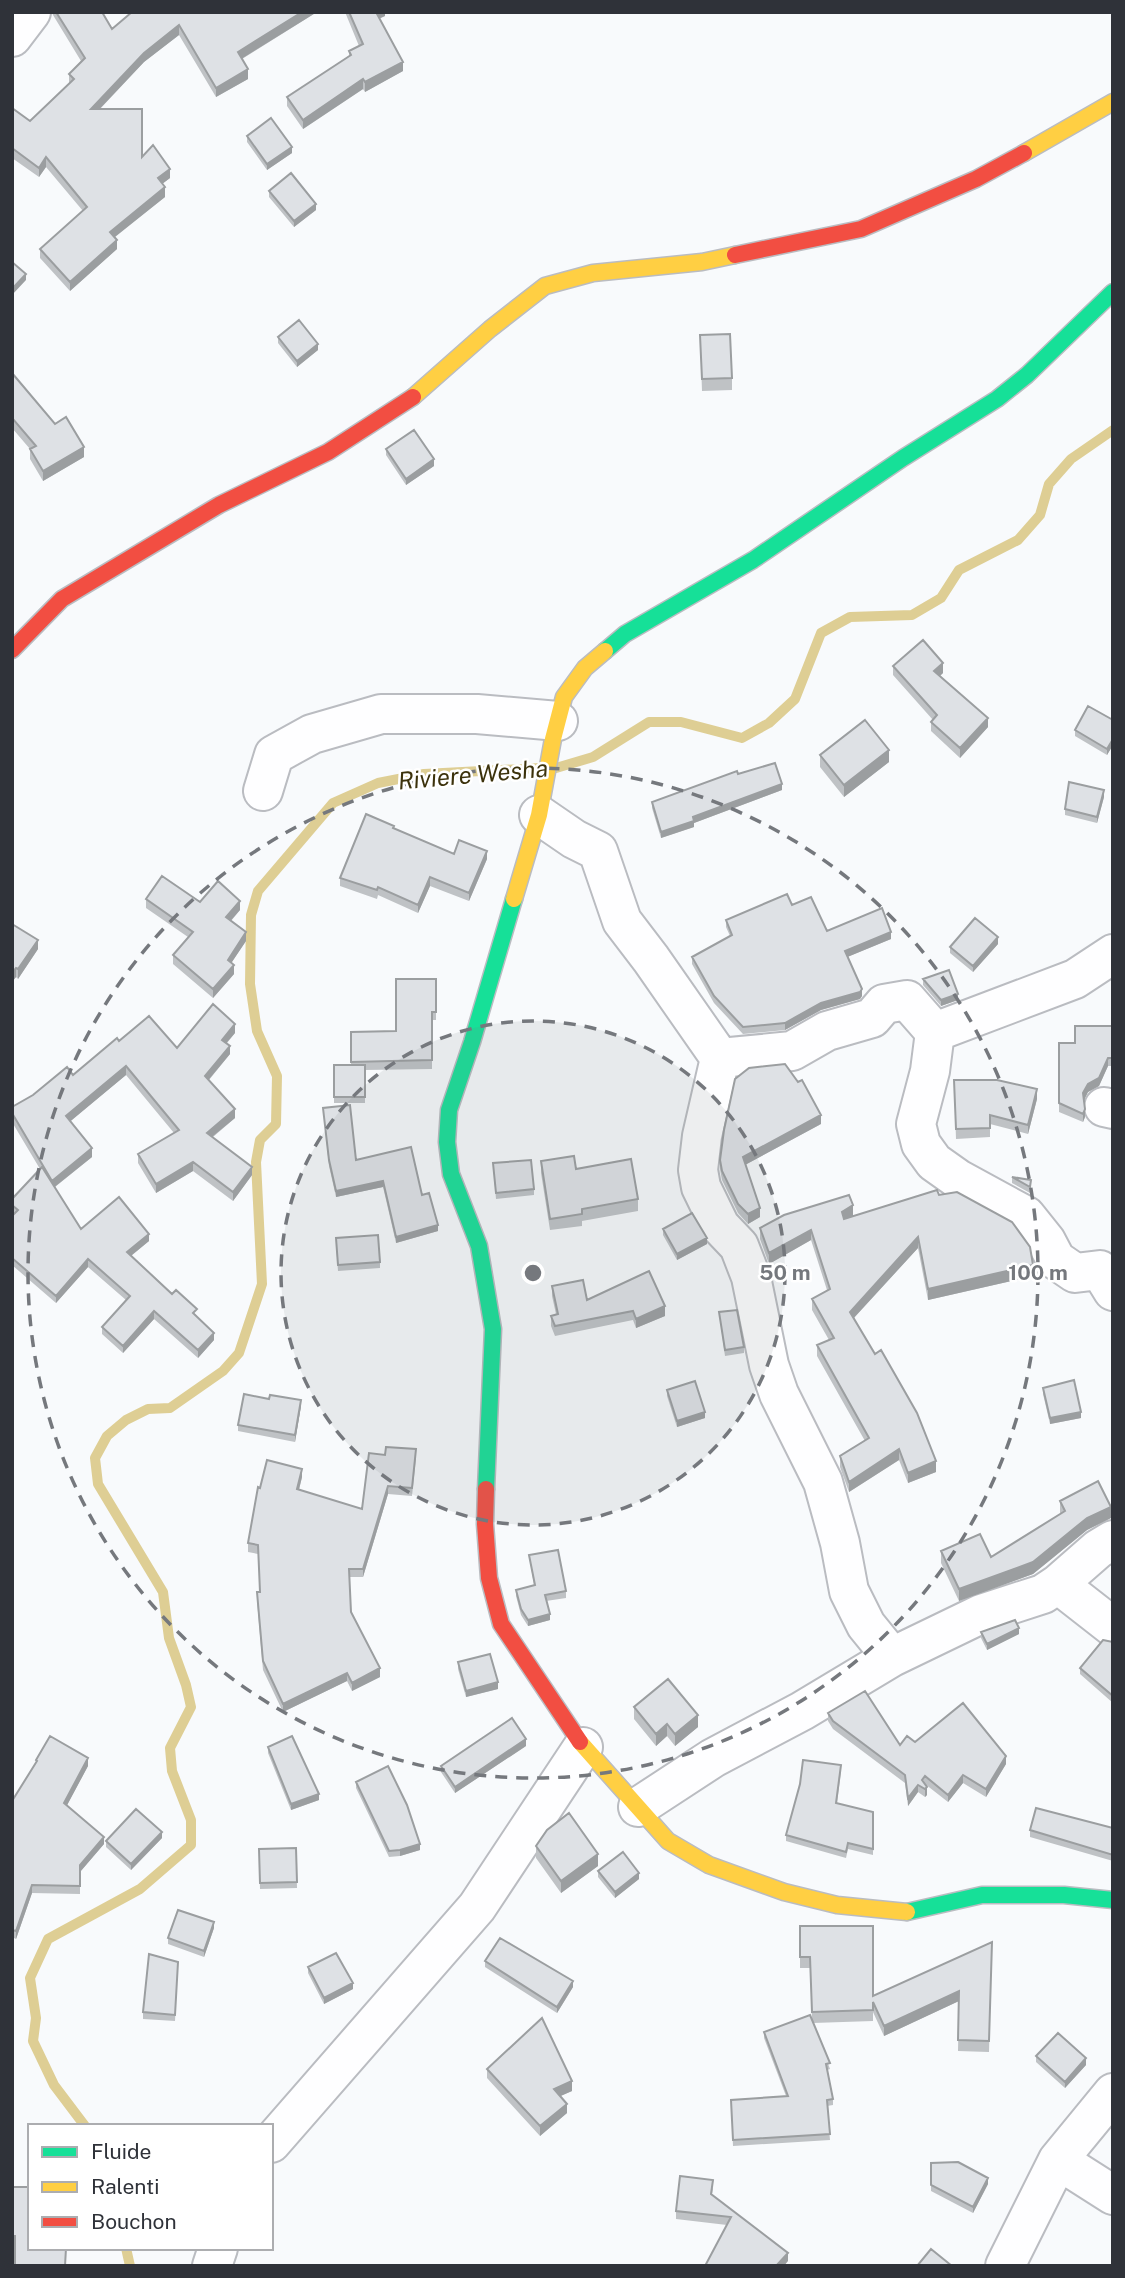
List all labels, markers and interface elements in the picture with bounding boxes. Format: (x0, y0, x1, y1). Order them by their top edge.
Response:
water label: Riviere Wesha (397, 753, 549, 795)
text: 50 m (759, 1260, 811, 1285)
text: 100 m (1008, 1260, 1068, 1285)
centre of rings (521, 1261, 545, 1285)
legend (28, 2124, 273, 2250)
text: Fluide (91, 2139, 151, 2164)
text: Ralenti (91, 2174, 159, 2199)
text: Bouchon (91, 2209, 177, 2234)

